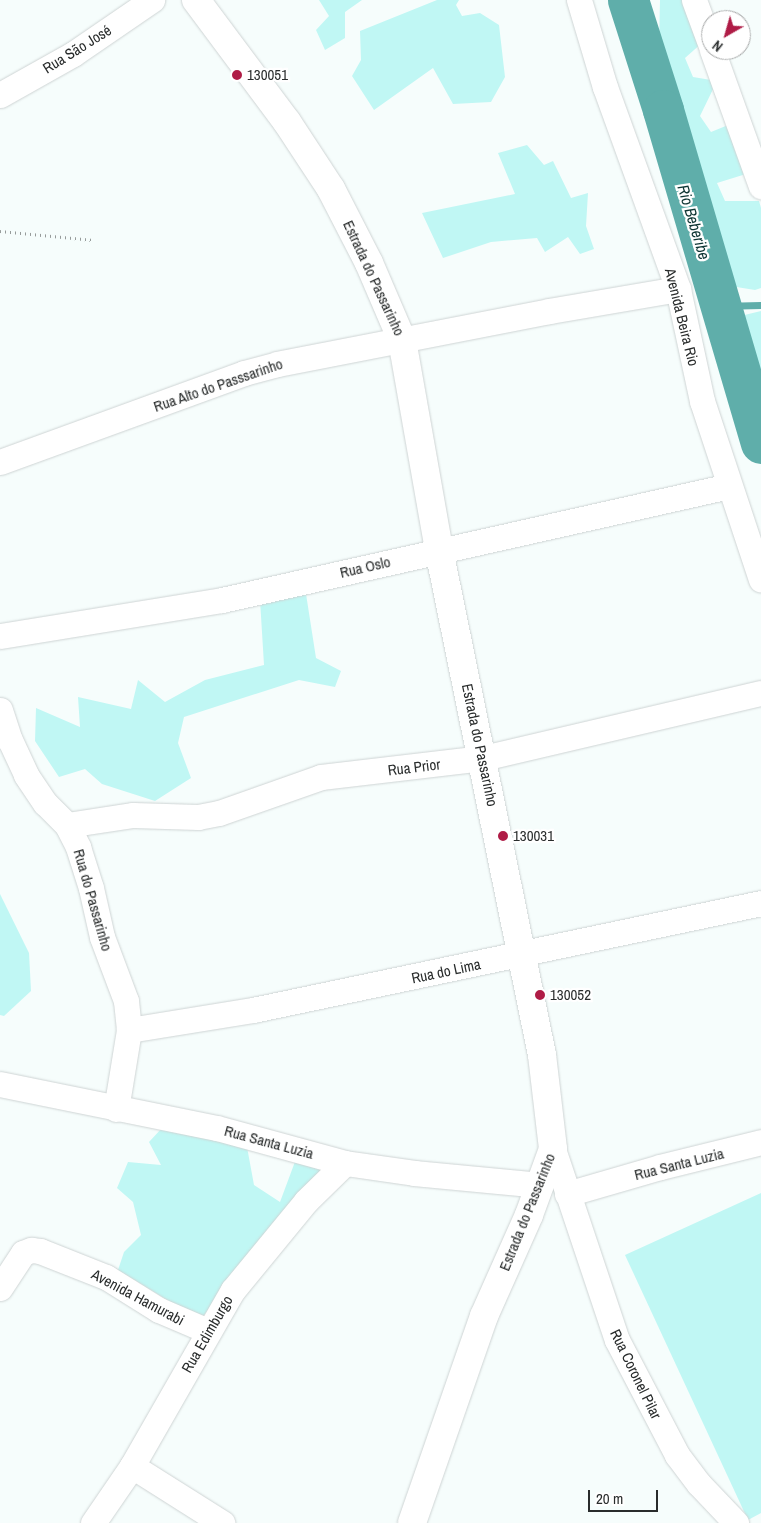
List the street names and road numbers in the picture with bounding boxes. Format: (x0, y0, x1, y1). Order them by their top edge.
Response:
street label: Rua São José (39, 21, 115, 77)
street label: Estrada do Passarinho (339, 217, 409, 339)
street label: Avenida Beira Rio (661, 266, 703, 368)
street label: Rua Alto do Passsarinho (151, 354, 285, 416)
street label: Rua Oslo (338, 552, 392, 582)
street label: Estrada do Passarinho (458, 682, 502, 808)
street label: Rua Prior (387, 755, 441, 779)
street label: Rua do Passarinho (70, 847, 116, 953)
street label: Rua do Lima (410, 955, 482, 987)
street label: Rua Santa Luzia (222, 1121, 316, 1163)
street label: Rua Santa Luzia (632, 1144, 726, 1184)
street label: Estrada do Passarinho (495, 1151, 559, 1273)
street label: Avenida Hamurabi (89, 1265, 187, 1329)
street label: Rua Edimburgo (178, 1292, 236, 1376)
street label: Rua Coronel Pilar (606, 1326, 666, 1422)

